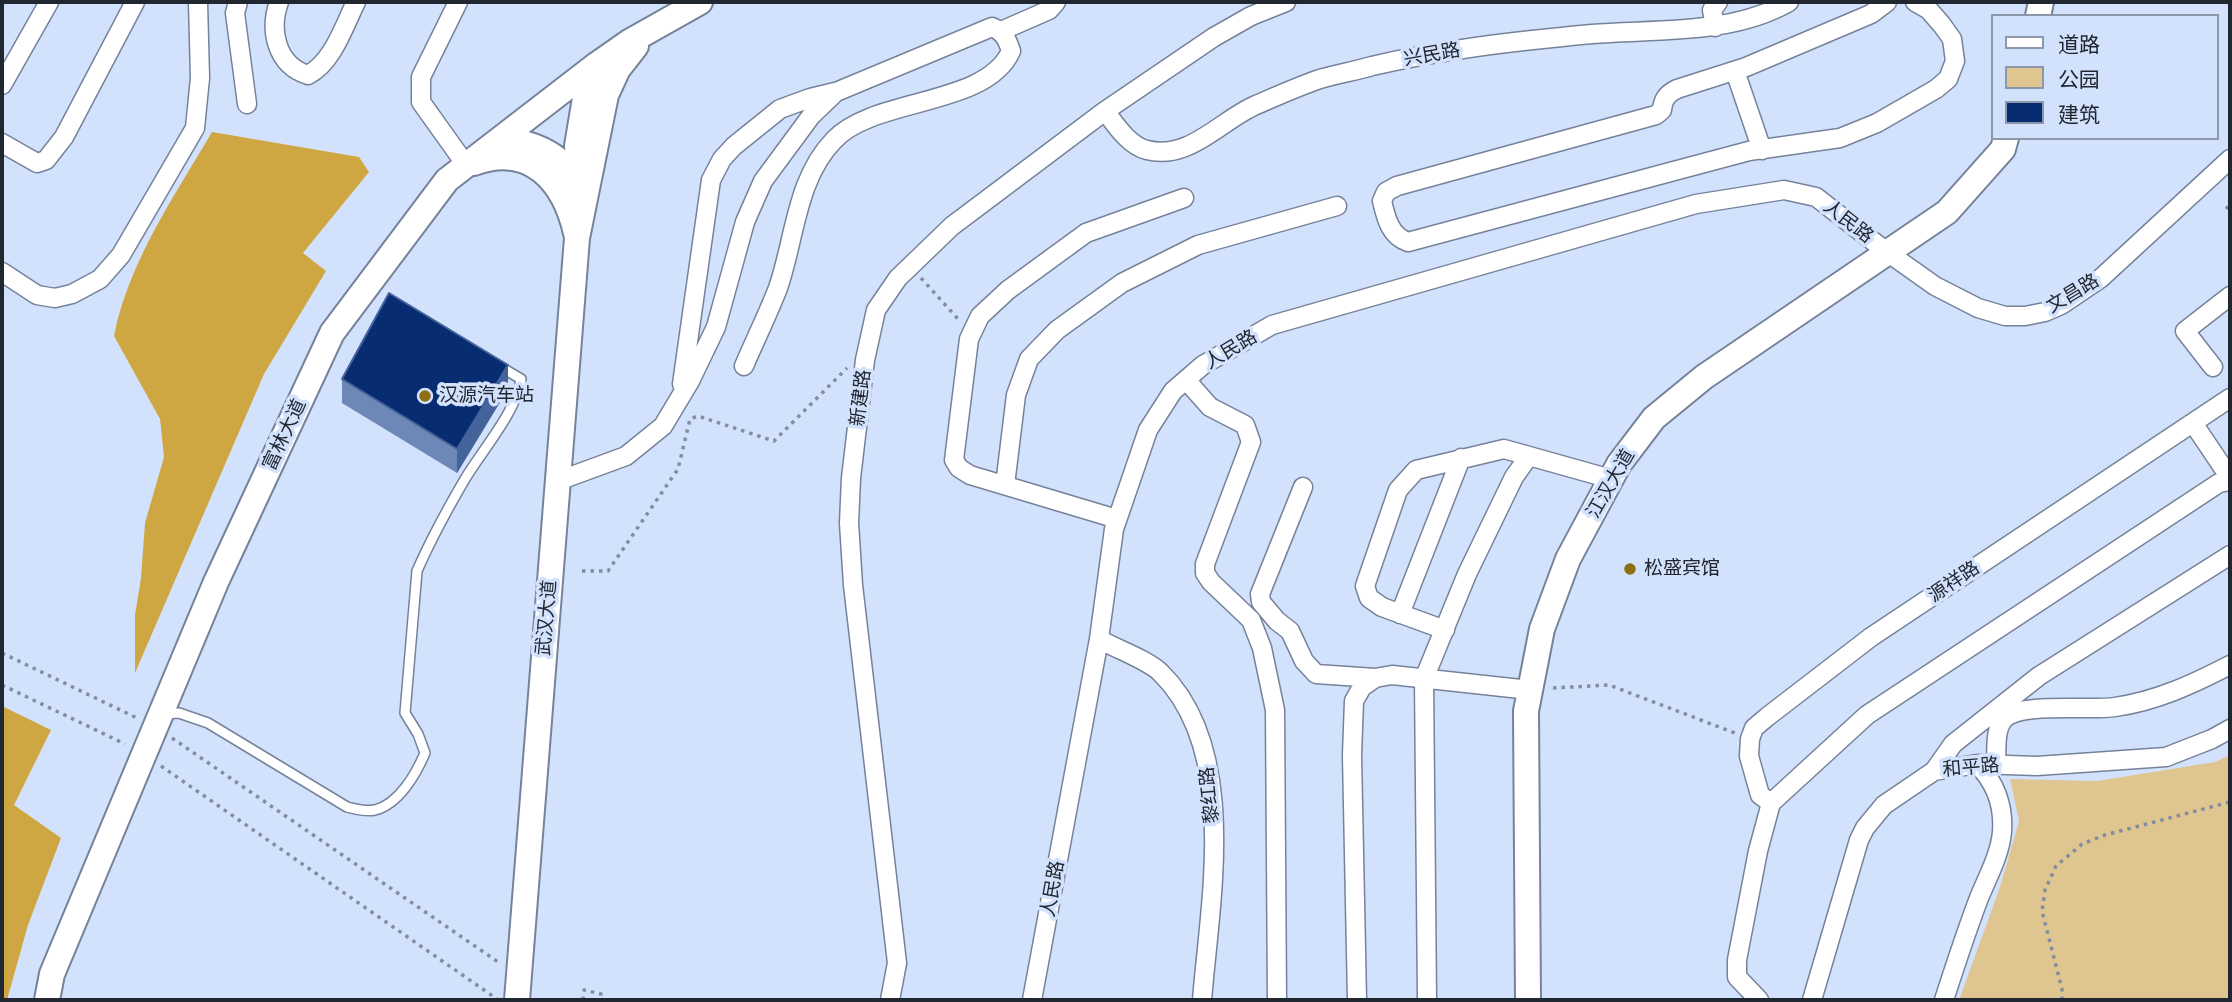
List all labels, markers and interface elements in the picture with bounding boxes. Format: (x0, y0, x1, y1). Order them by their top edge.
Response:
legend (1990, 14, 2218, 140)
text: 道路 (2058, 30, 2100, 58)
street label: 兴民路 (1402, 39, 1462, 71)
text: 公园 (2058, 65, 2100, 93)
text: 建筑 (2058, 100, 2100, 128)
street label: 人民路 (1819, 195, 1877, 249)
street label: 文昌路 (2043, 270, 2103, 318)
street label: 人民路 (1201, 326, 1261, 374)
street label: 新建路 (846, 368, 876, 428)
place label: 汉源汽车站 (439, 385, 534, 407)
marker: 汉源汽车站 (417, 388, 433, 404)
street label: 富林大道 (259, 396, 311, 474)
street label: 江汉大道 (1582, 445, 1640, 523)
street label: 源祥路 (1924, 557, 1984, 607)
place label: 松盛宾馆 (1644, 558, 1720, 580)
marker: 松盛宾馆 (1622, 561, 1638, 577)
street label: 武汉大道 (532, 579, 562, 657)
street label: 和平路 (1942, 754, 2000, 782)
street label: 黎红路 (1196, 765, 1224, 825)
street label: 人民路 (1037, 859, 1069, 919)

